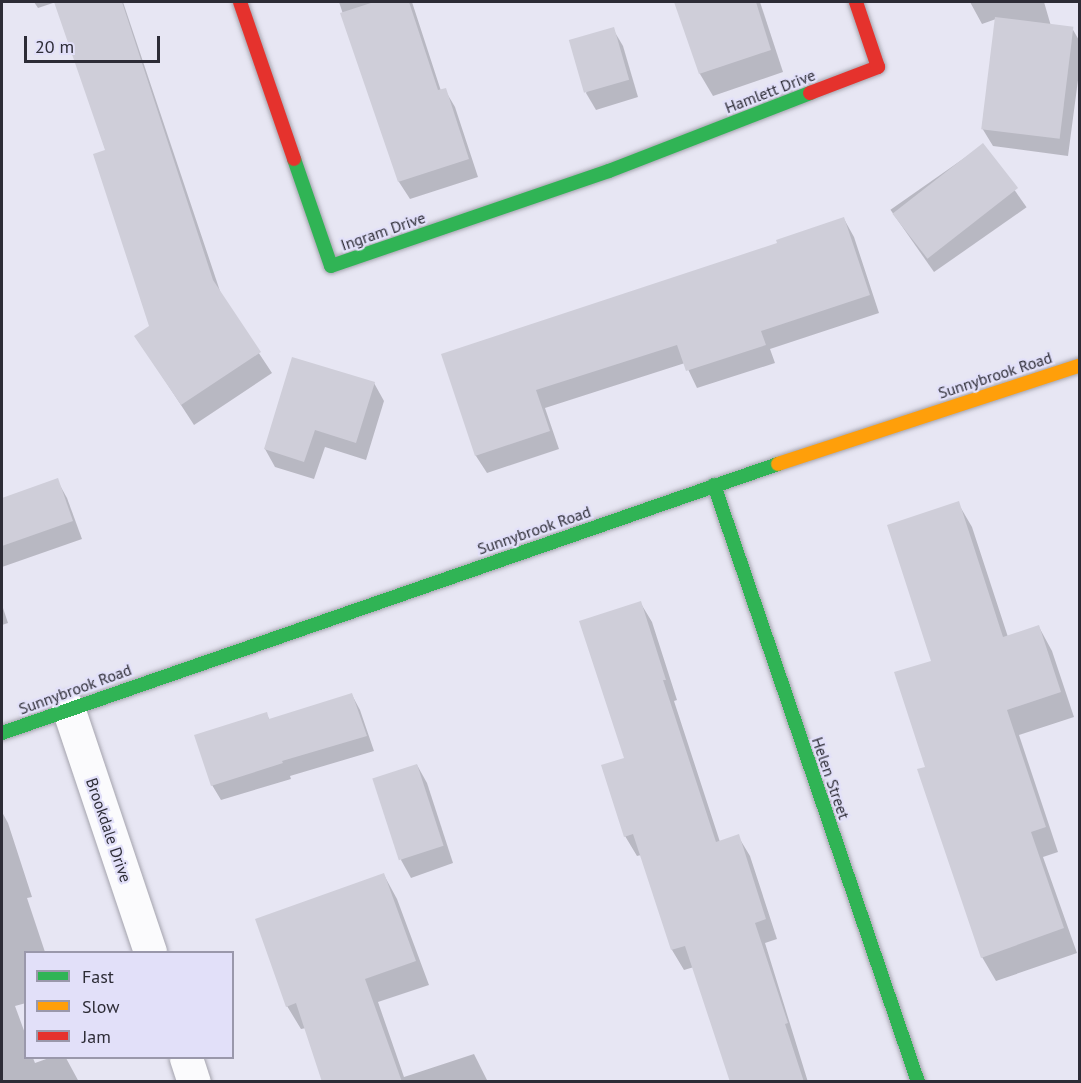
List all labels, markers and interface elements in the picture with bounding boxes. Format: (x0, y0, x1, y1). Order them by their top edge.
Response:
scale bar (27, 24, 164, 62)
text: 20 m (35, 35, 74, 58)
street label: Hamlett Drive (722, 65, 818, 117)
street label: Ingram Drive (338, 208, 428, 254)
street label: Sunnybrook Road (935, 347, 1055, 403)
street label: Sunnybrook Road (475, 502, 593, 558)
street label: Sunnybrook Road (16, 660, 134, 718)
street label: Helen Street (808, 734, 854, 822)
street label: Brookdale Drive (82, 775, 136, 885)
legend (24, 951, 234, 1059)
text: Fast (82, 965, 114, 988)
text: Slow (82, 995, 120, 1018)
text: Jam (82, 1025, 111, 1048)

